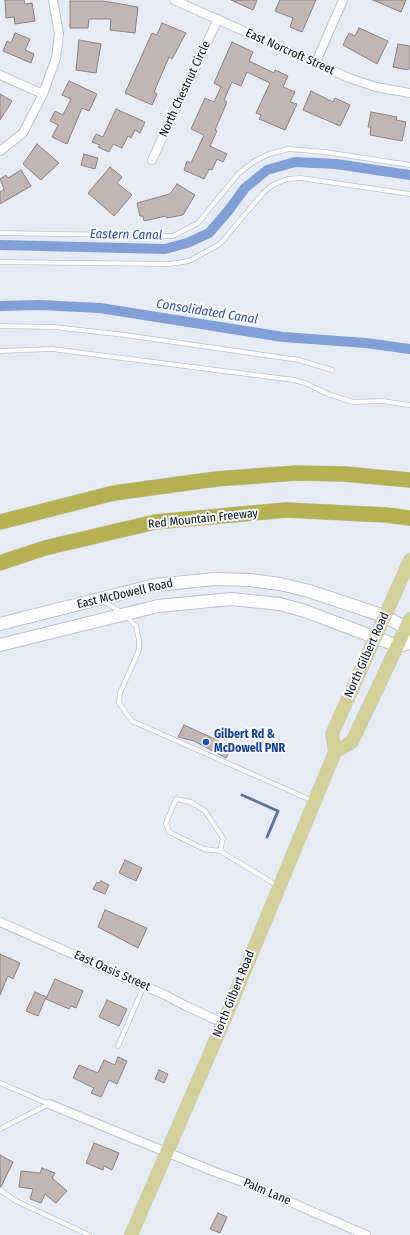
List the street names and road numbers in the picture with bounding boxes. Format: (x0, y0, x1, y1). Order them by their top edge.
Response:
street label: East Norcroft Street (243, 26, 337, 78)
street label: North Chestnut Circle (156, 39, 214, 139)
street label: Red Mountain Freeway (147, 506, 259, 532)
street label: East McDowell Road (76, 576, 174, 612)
street label: North Gilbert Road (342, 610, 392, 700)
street label: East Oasis Street (72, 948, 152, 994)
street label: North Gilbert Road (210, 949, 258, 1039)
street label: Palm Lane (241, 1176, 293, 1208)

